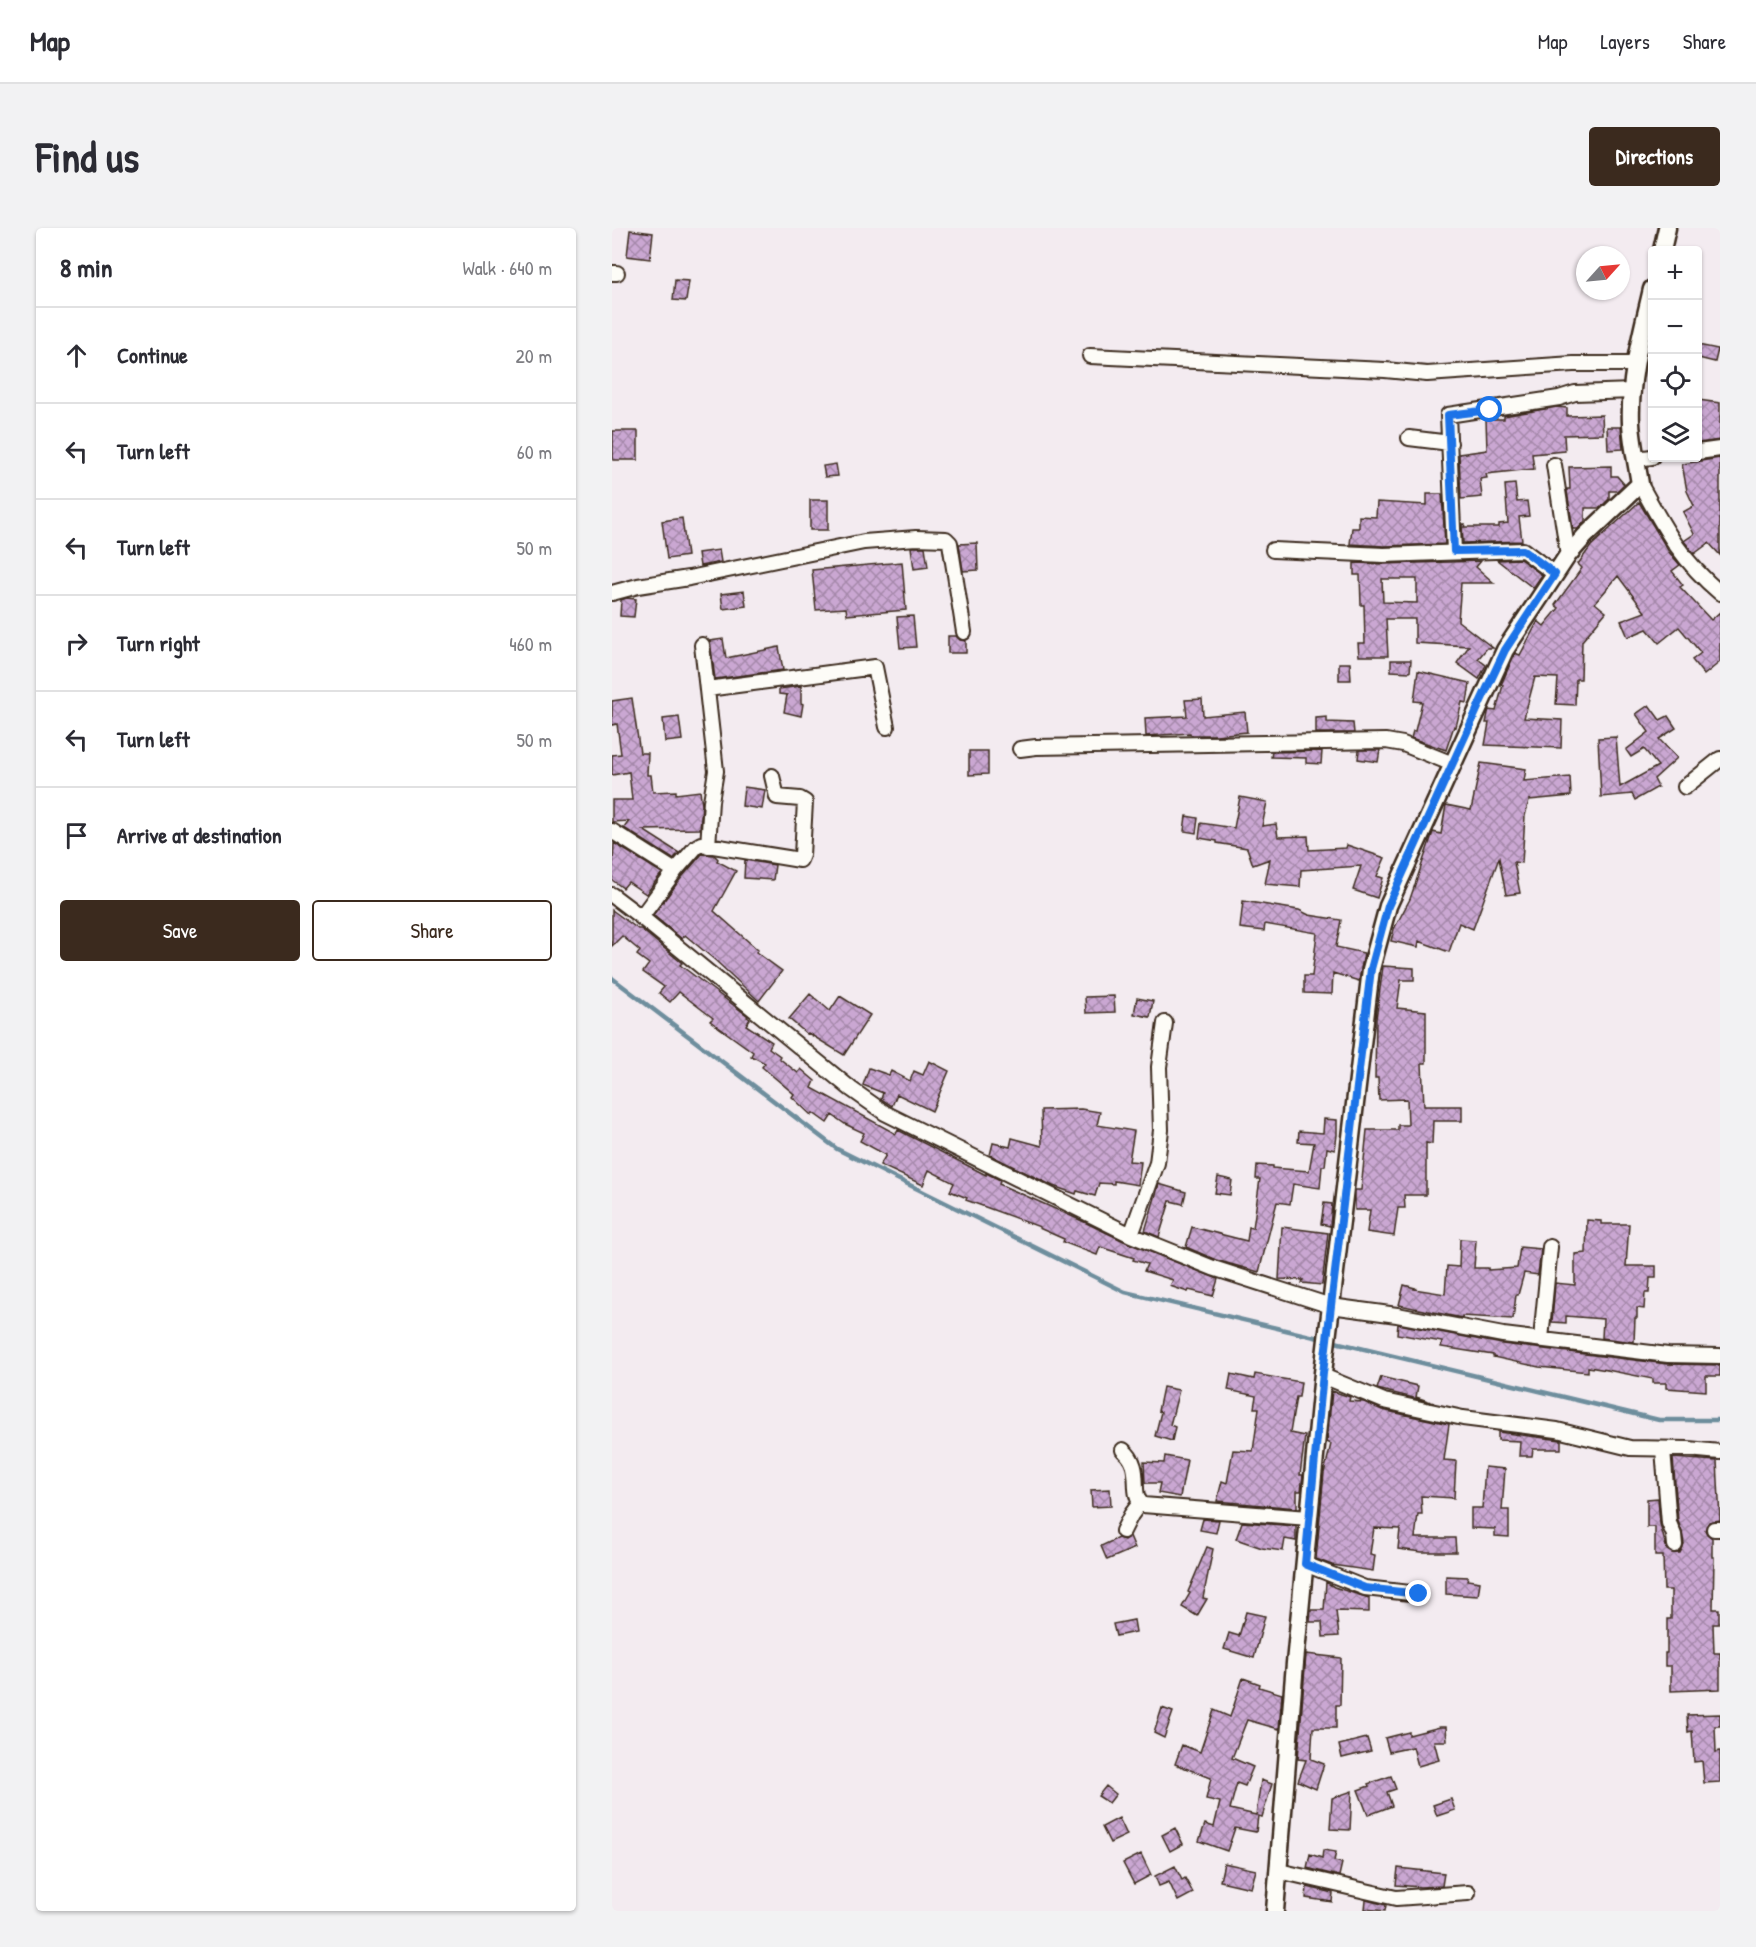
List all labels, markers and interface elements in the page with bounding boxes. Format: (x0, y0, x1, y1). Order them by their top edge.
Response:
text: Map (30, 22, 70, 60)
text: Map (1538, 27, 1567, 56)
text: Layers (1600, 27, 1650, 56)
text: Share (1683, 27, 1726, 56)
button: Directions (1589, 127, 1720, 186)
text: Find us (36, 128, 139, 185)
north arrow (1576, 246, 1630, 300)
map controls (1648, 246, 1702, 462)
button: + (1648, 246, 1702, 300)
text: 8 min (60, 250, 113, 285)
text: Walk · 640 m (462, 254, 552, 281)
button: − (1648, 300, 1702, 354)
icon: ahead (60, 339, 93, 372)
text: Continue (117, 340, 188, 370)
text: 20 m (515, 342, 552, 369)
button: locate (1648, 354, 1702, 408)
route start (1476, 396, 1502, 422)
button: layers (1648, 408, 1702, 462)
icon: left (60, 435, 93, 468)
text: Turn left (117, 436, 190, 466)
text: 60 m (517, 438, 552, 465)
icon: left (60, 531, 93, 564)
text: Turn left (117, 532, 190, 562)
text: 50 m (516, 534, 552, 561)
icon: right (60, 627, 93, 660)
text: Turn right (117, 628, 200, 658)
text: 460 m (509, 630, 552, 657)
icon: left (60, 723, 93, 756)
text: Turn left (117, 724, 190, 754)
text: 50 m (516, 726, 552, 753)
icon: arrive (60, 819, 93, 852)
text: Arrive at destination (117, 820, 282, 850)
button: Save (60, 900, 300, 961)
button: Share (312, 900, 552, 961)
route end (1405, 1580, 1431, 1606)

